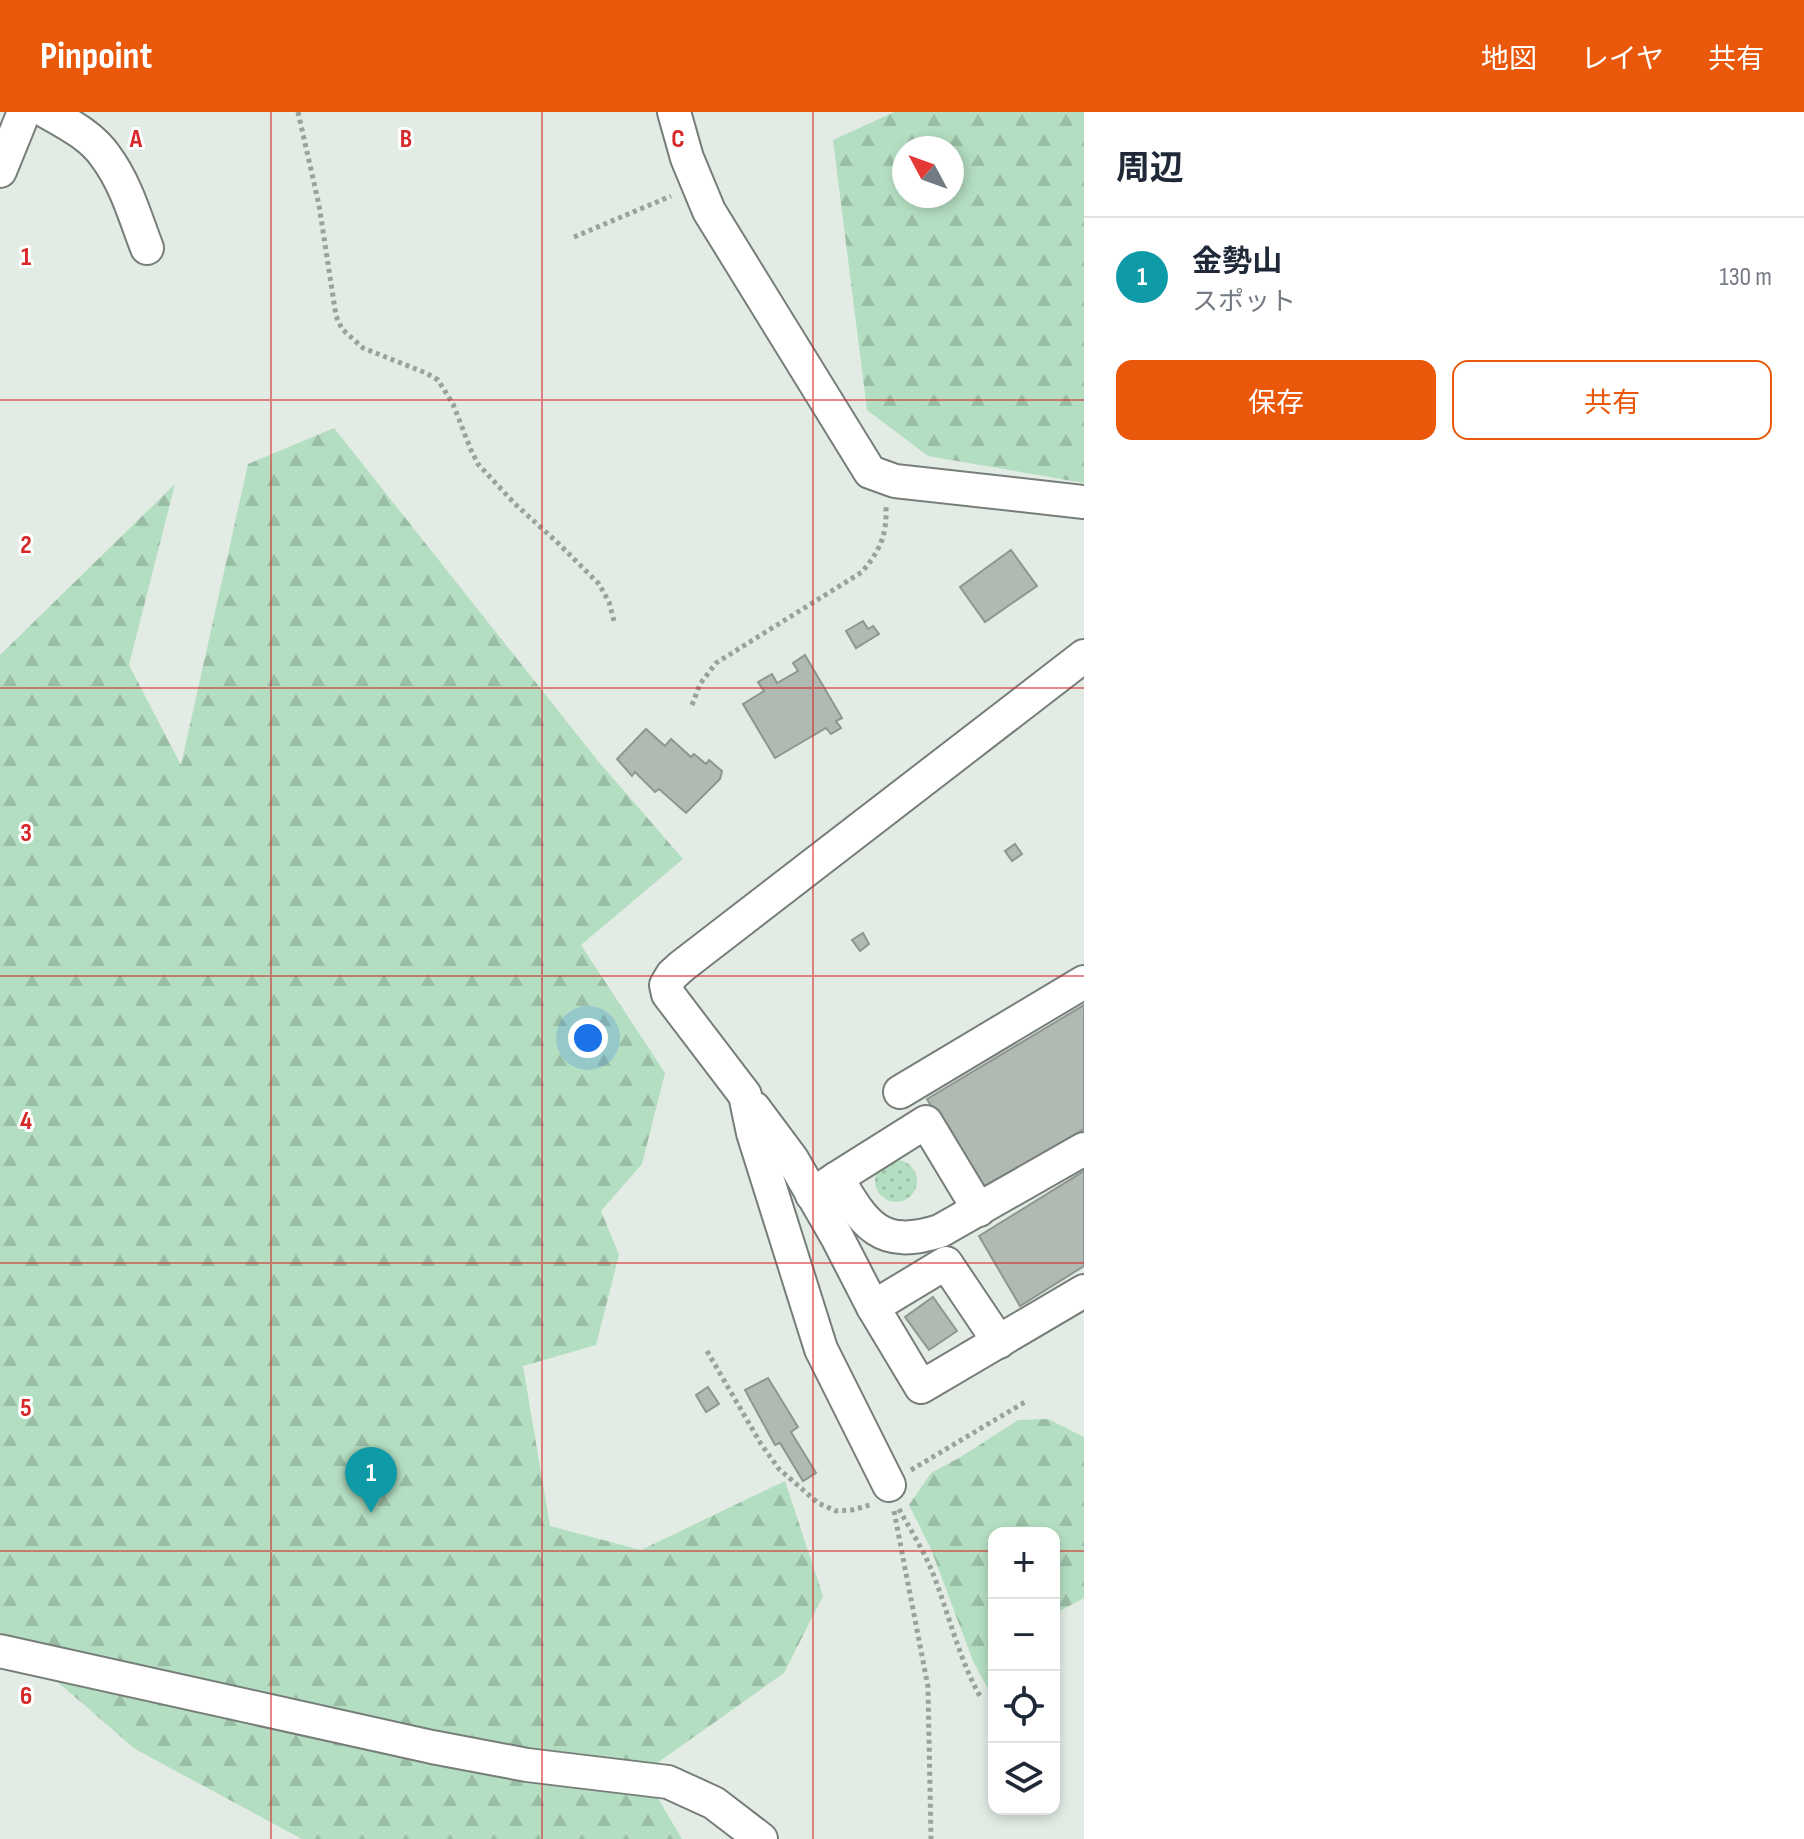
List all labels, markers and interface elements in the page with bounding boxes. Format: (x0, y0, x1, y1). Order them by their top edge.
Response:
text: Pinpoint (40, 34, 152, 79)
text: 地図 (1481, 43, 1537, 76)
text: レイヤ (1581, 43, 1664, 76)
text: 共有 (1708, 43, 1764, 76)
text: A (129, 124, 143, 155)
text: B (400, 124, 412, 155)
text: C (671, 124, 685, 155)
north arrow (892, 136, 964, 208)
text: 周辺 (1116, 148, 1184, 189)
text: 1 (21, 242, 31, 273)
text: 金勢山 (1192, 244, 1282, 280)
text: 1 (1137, 262, 1147, 293)
text: 130 m (1720, 262, 1772, 293)
text: スポット (1192, 287, 1296, 318)
button: 保存 (1116, 360, 1436, 440)
button: 共有 (1452, 360, 1772, 440)
text: 2 (20, 530, 32, 561)
text: 3 (20, 818, 32, 849)
your location (568, 1018, 608, 1058)
text: 4 (20, 1106, 32, 1137)
text: 5 (20, 1393, 32, 1424)
pin: 1 (345, 1447, 397, 1513)
map controls (988, 1527, 1060, 1815)
button: + (988, 1527, 1060, 1599)
button: − (988, 1599, 1060, 1671)
button: locate (988, 1671, 1060, 1743)
text: 6 (20, 1681, 32, 1712)
button: layers (988, 1743, 1060, 1815)

